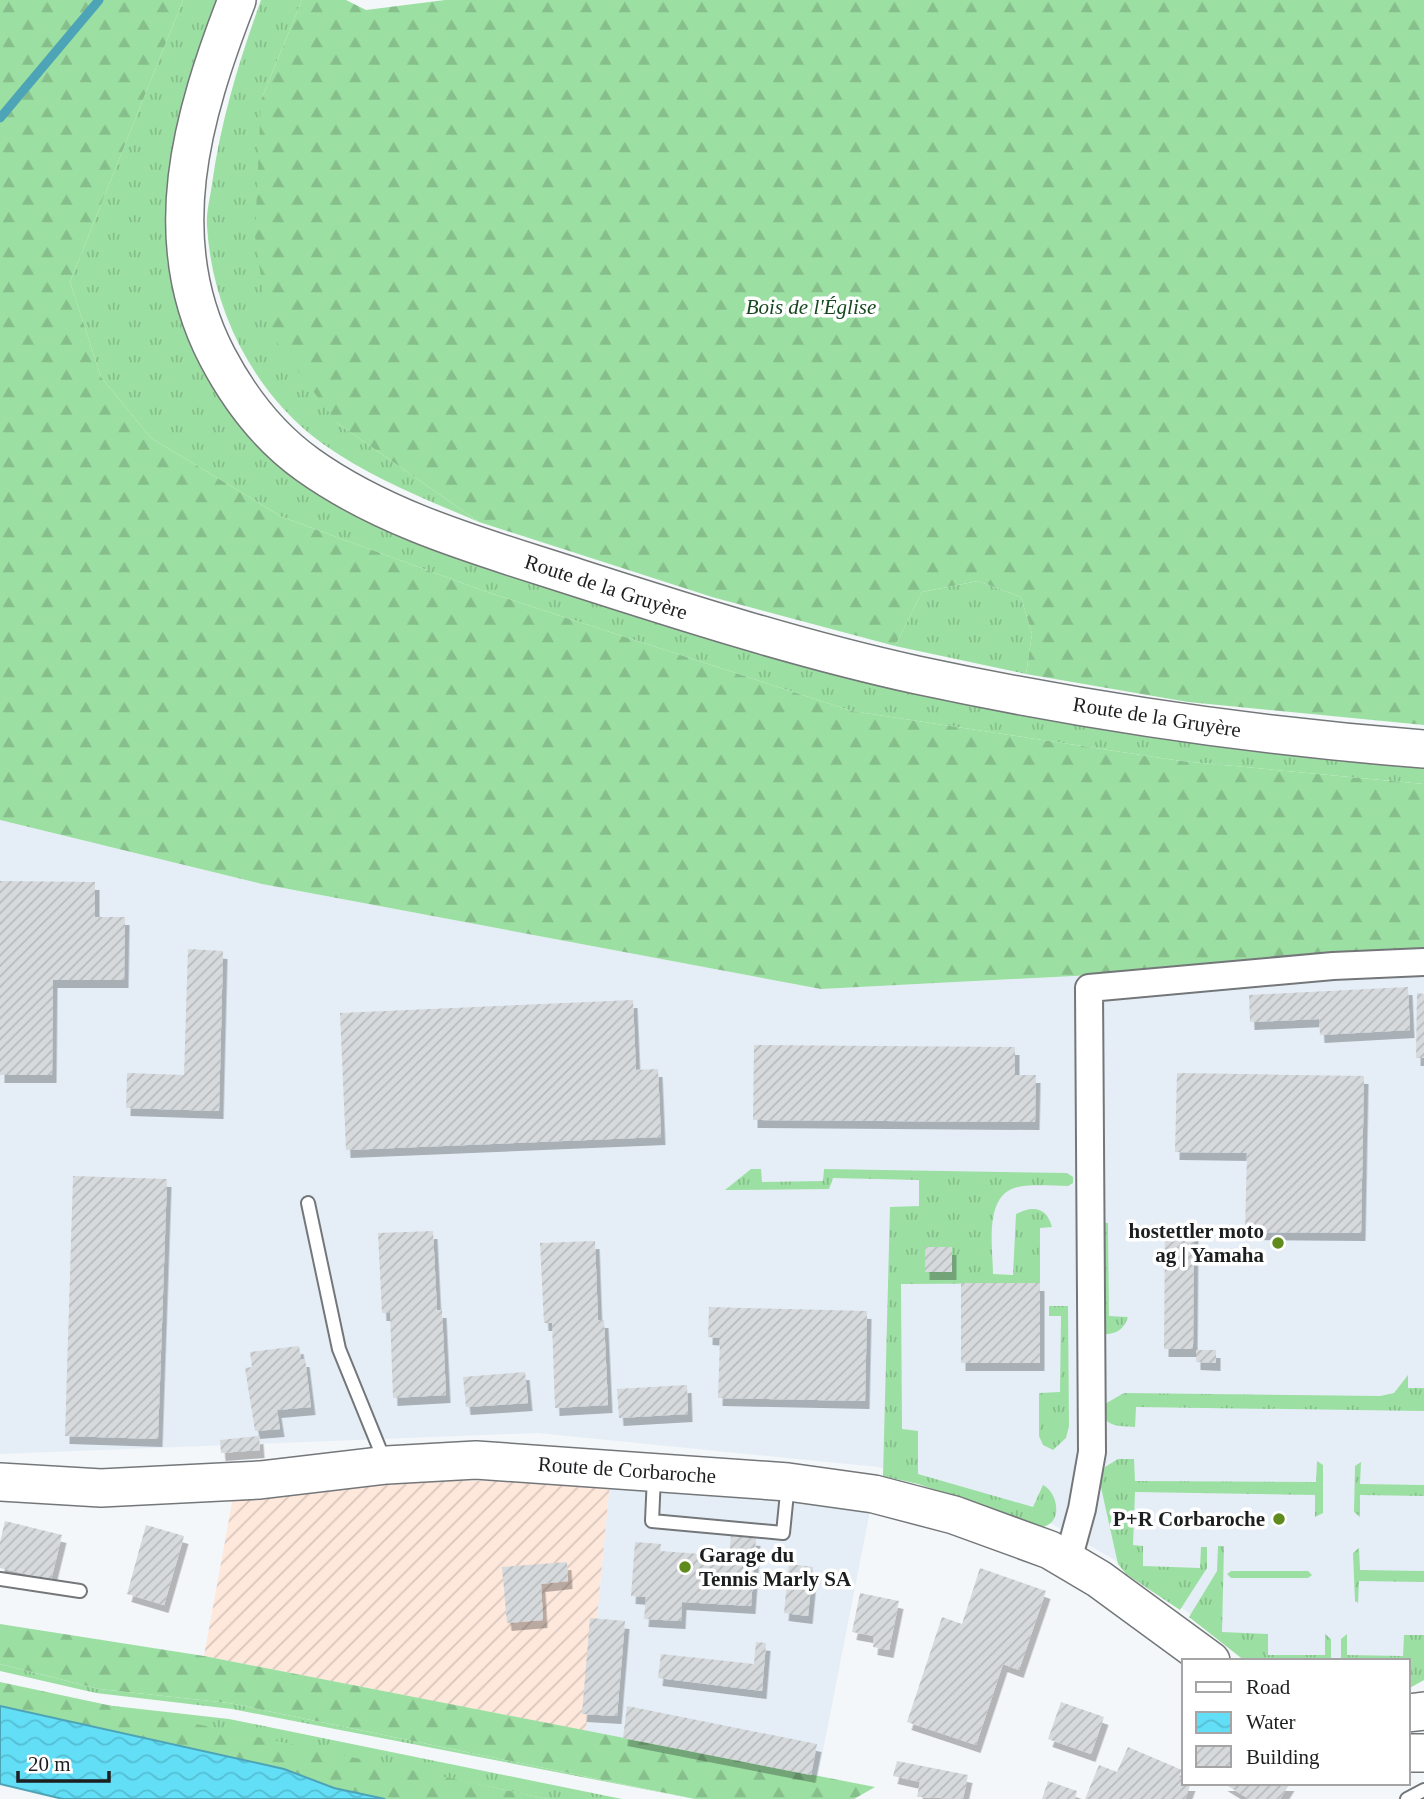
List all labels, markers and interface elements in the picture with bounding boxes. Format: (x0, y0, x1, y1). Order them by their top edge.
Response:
park label: Bois de l'Église (746, 295, 876, 319)
street label: Route de la Gruyère (522, 549, 690, 625)
street label: Route de la Gruyère (1071, 692, 1243, 742)
place label: hostettler moto ag | Yamaha (1129, 1219, 1264, 1267)
marker: hostettler moto ag | Yamaha (1270, 1235, 1286, 1251)
street label: Route de Corbaroche (537, 1452, 717, 1488)
place label: P+R Corbaroche (1113, 1507, 1265, 1531)
marker: P+R Corbaroche (1271, 1511, 1287, 1527)
place label: Garage du Tennis Marly SA (699, 1543, 852, 1591)
marker: Garage du Tennis Marly SA (677, 1559, 693, 1575)
legend (1182, 1659, 1410, 1785)
text: Road (1246, 1675, 1291, 1699)
text: Water (1246, 1710, 1296, 1734)
scale bar (18, 1740, 108, 1784)
text: Building (1246, 1745, 1320, 1769)
text: 20 m (28, 1752, 71, 1776)

